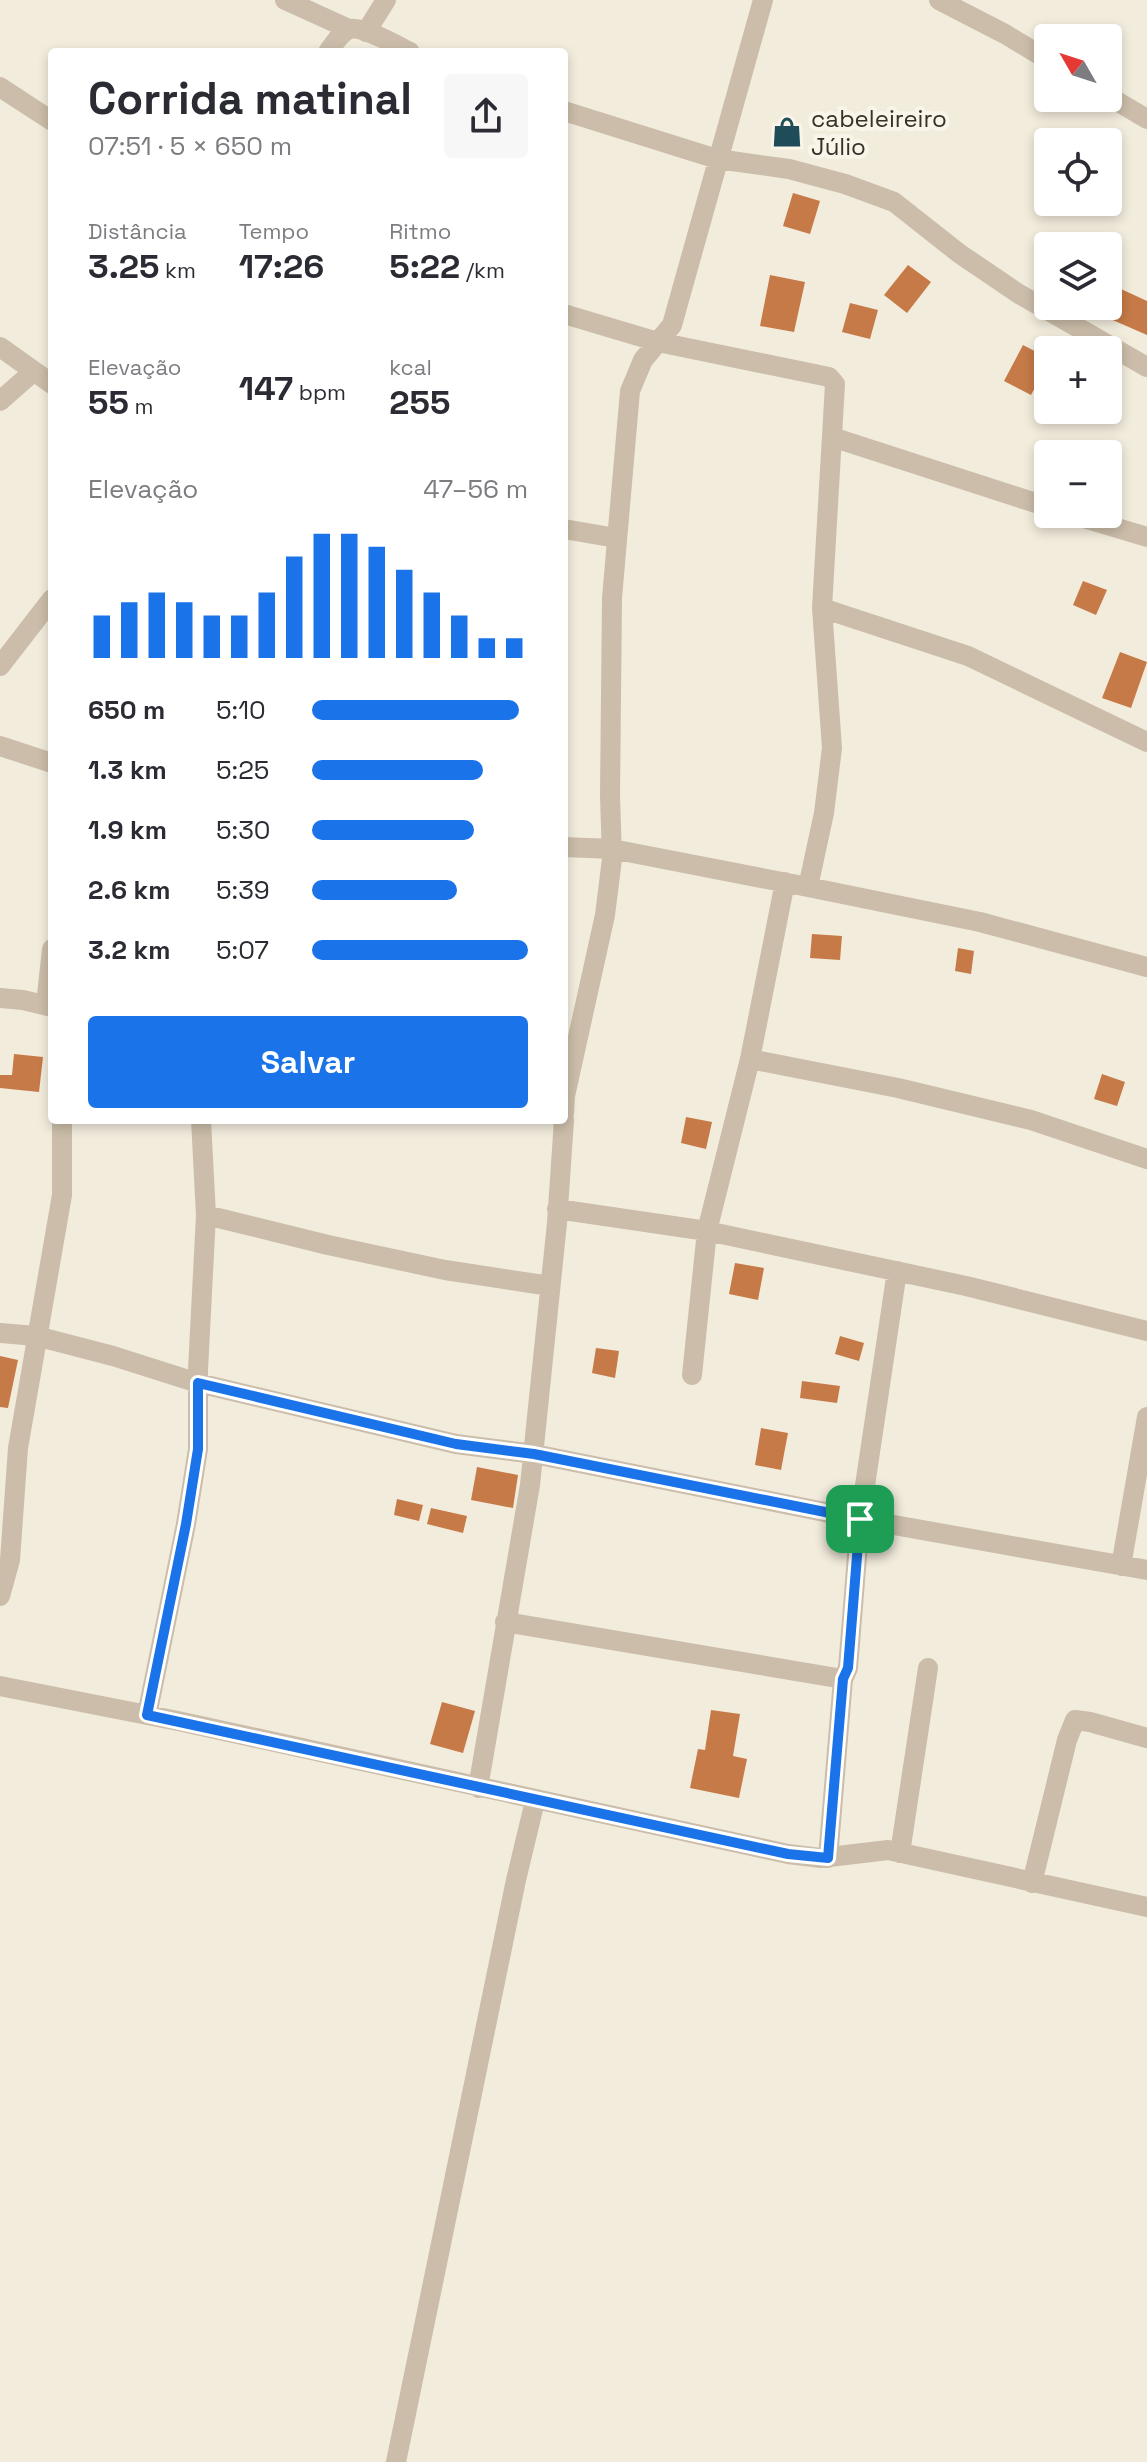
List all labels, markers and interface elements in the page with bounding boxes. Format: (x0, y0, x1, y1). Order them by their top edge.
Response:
north arrow (1034, 24, 1122, 112)
map controls (1034, 24, 1122, 528)
text: Corrida matinal (88, 71, 412, 127)
button: share (444, 74, 528, 158)
place label: cabeleireiro Júlio (811, 103, 947, 162)
shop icon: cabeleireiro Júlio (770, 115, 804, 149)
button: locate (1034, 128, 1122, 216)
text: 07:51 · 5 × 650 m (88, 129, 292, 163)
text: Distância (88, 217, 187, 245)
text: Tempo (239, 217, 309, 245)
text: Ritmo (389, 217, 451, 245)
button: layers (1034, 232, 1122, 320)
text: 3.25 (88, 245, 159, 288)
text: 17:26 (239, 245, 324, 288)
text: 5:22 (389, 245, 460, 288)
text: km (159, 256, 196, 284)
text: /km (460, 256, 505, 284)
button: + (1034, 336, 1122, 424)
text: Elevação (88, 353, 181, 381)
text: kcal (389, 353, 432, 381)
text: 147 (239, 367, 293, 410)
text: bpm (293, 378, 346, 406)
text: 55 (88, 381, 129, 424)
text: 255 (389, 381, 450, 424)
text: m (129, 392, 153, 420)
button: − (1034, 440, 1122, 528)
text: Elevação (88, 472, 198, 506)
text: 47–56 m (423, 472, 528, 506)
text: 650 m (88, 693, 165, 727)
text: 5:10 (216, 693, 266, 727)
text: 1.3 km (88, 753, 167, 787)
text: 5:25 (216, 753, 269, 787)
text: 1.9 km (88, 813, 167, 847)
text: 5:30 (216, 813, 271, 847)
text: 2.6 km (88, 873, 170, 907)
text: 5:39 (216, 873, 270, 907)
text: 3.2 km (88, 933, 170, 967)
text: 5:07 (216, 933, 269, 967)
button: Salvar (88, 1016, 528, 1108)
pin (826, 1485, 894, 1553)
icon: arrive (838, 1497, 882, 1541)

